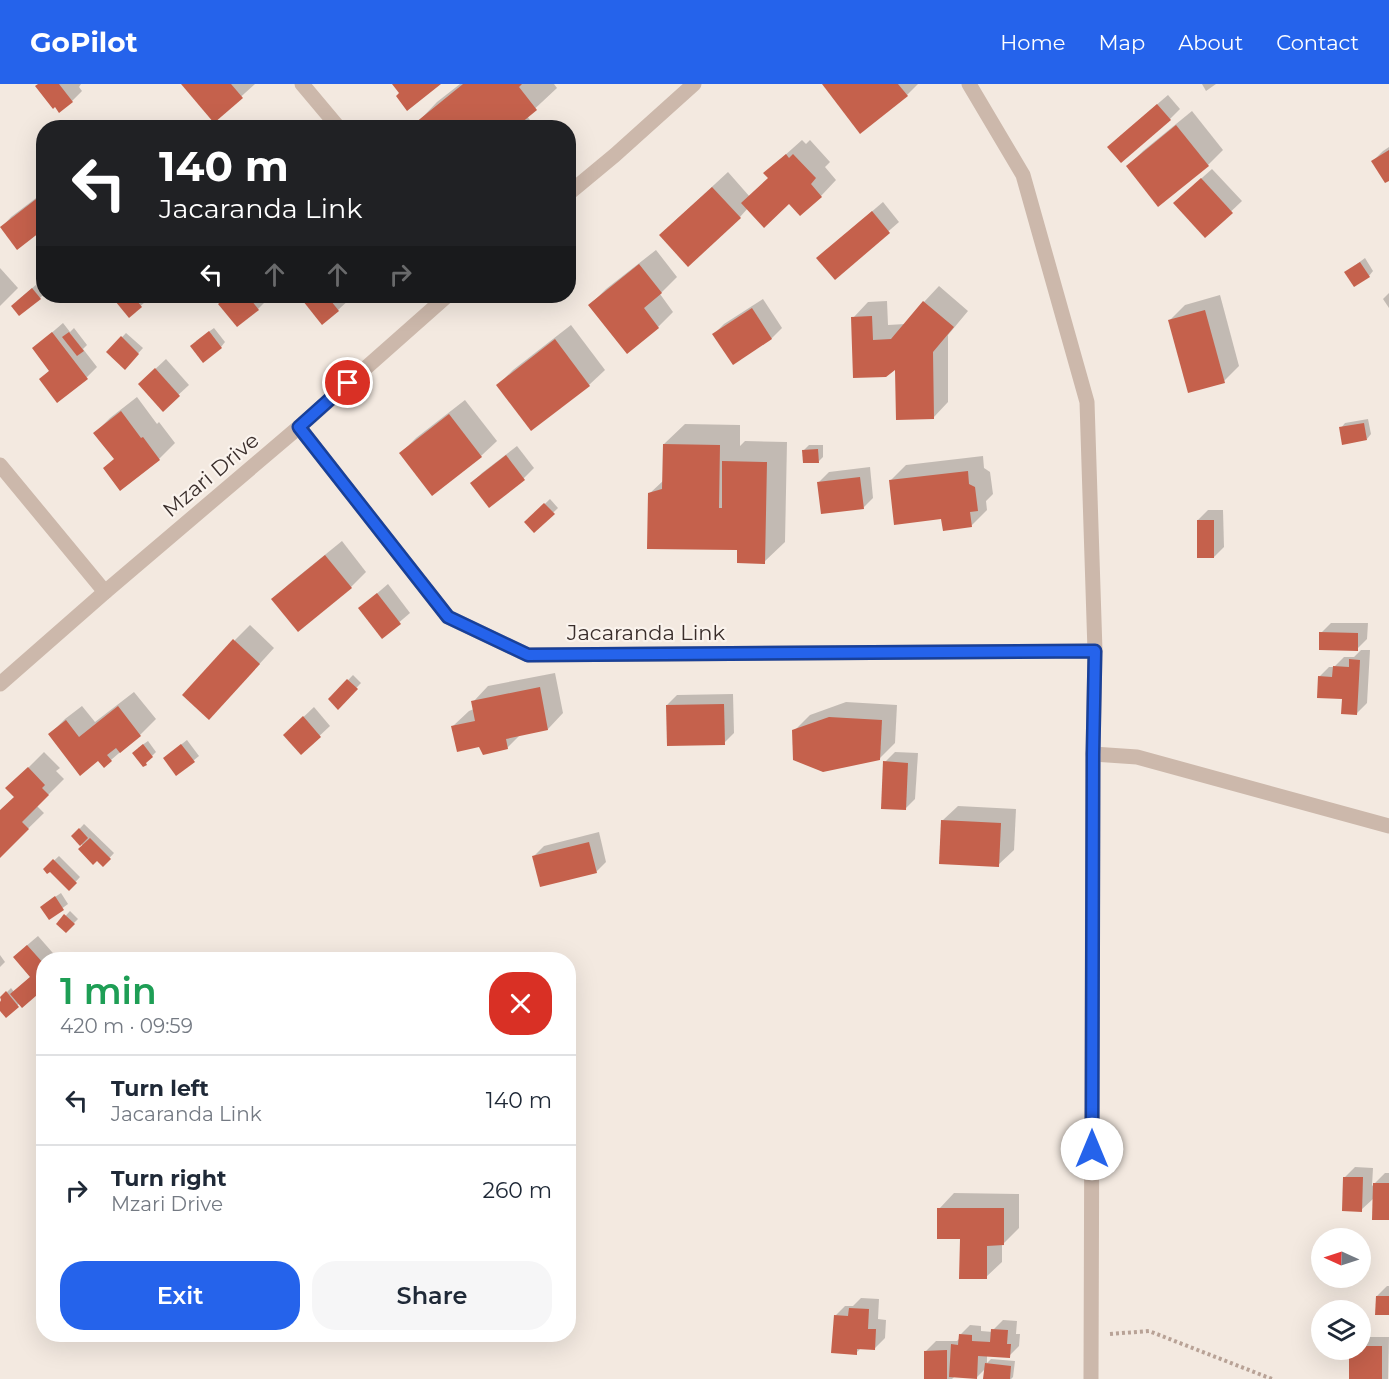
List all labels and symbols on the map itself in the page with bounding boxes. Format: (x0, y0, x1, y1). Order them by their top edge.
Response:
pin (322, 357, 373, 408)
street label: Mzari Drive (158, 427, 264, 522)
street label: Jacaranda Link (566, 620, 726, 645)
position arrow (1060, 1117, 1124, 1181)
north arrow (1311, 1228, 1371, 1288)

